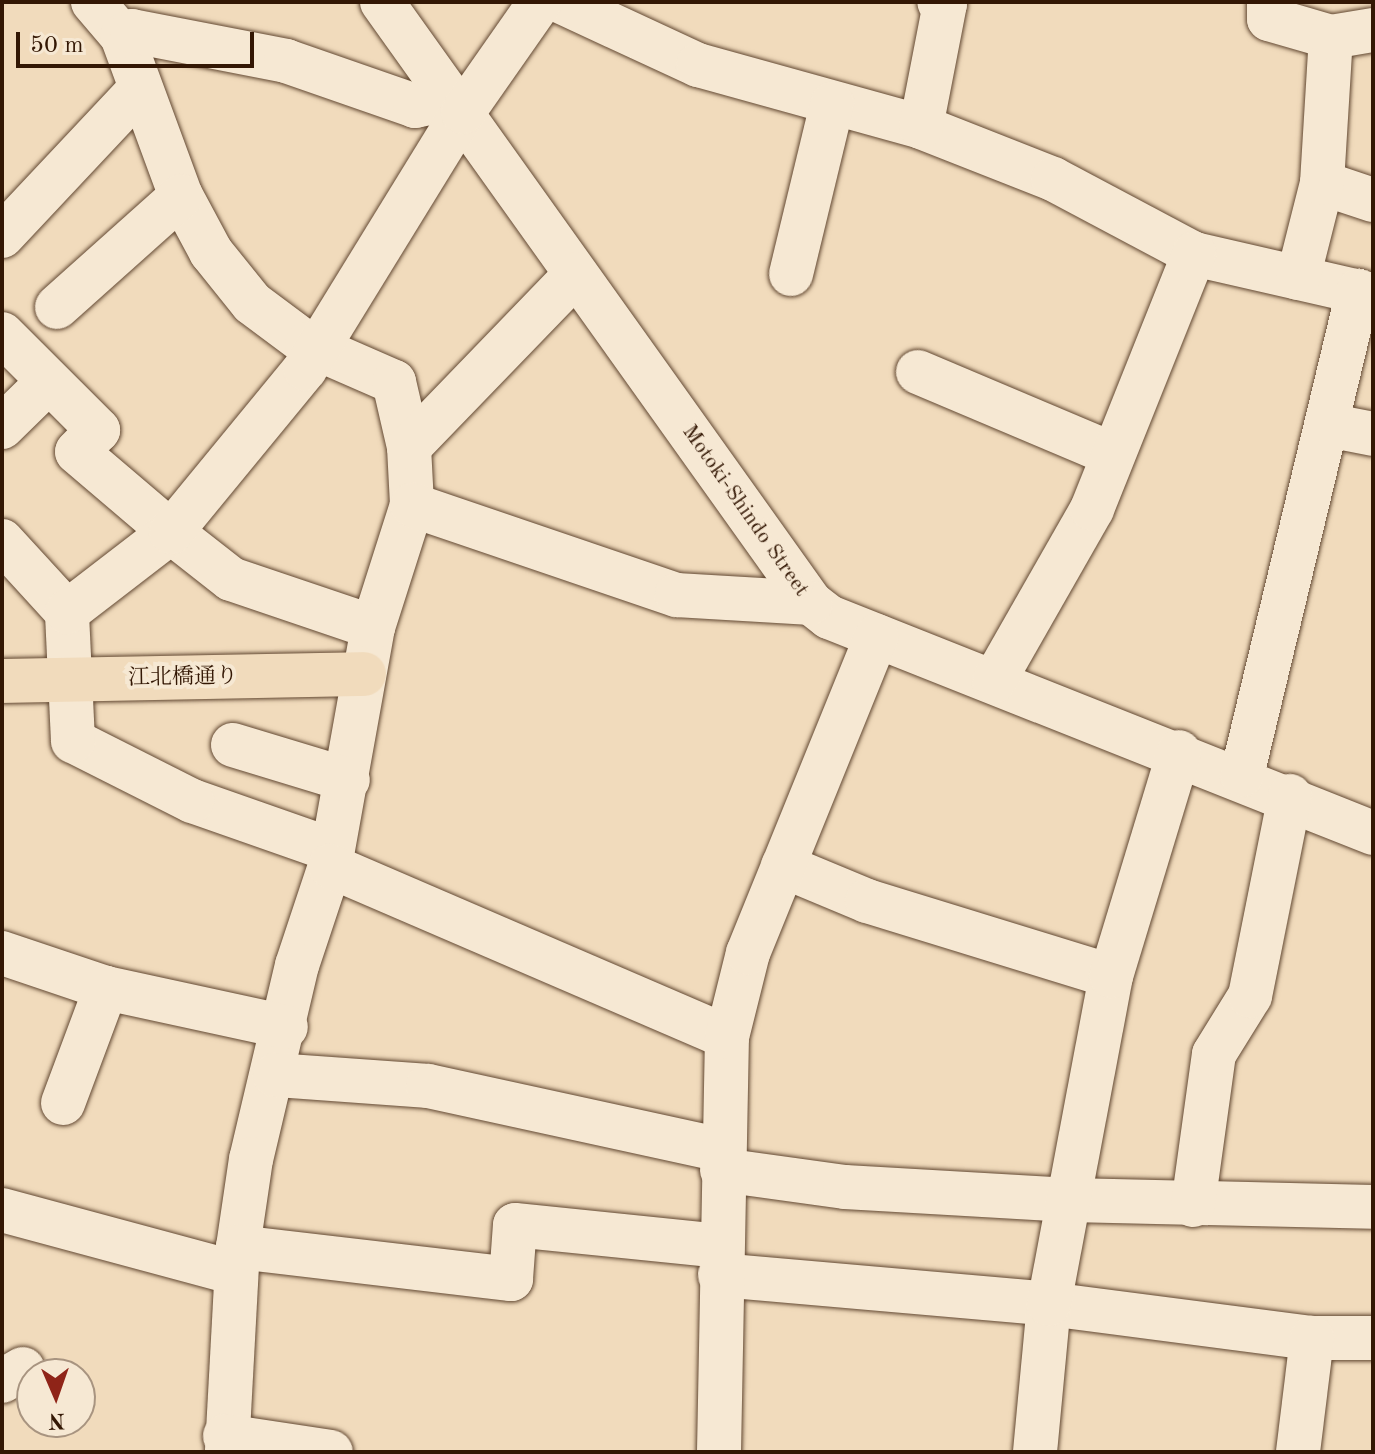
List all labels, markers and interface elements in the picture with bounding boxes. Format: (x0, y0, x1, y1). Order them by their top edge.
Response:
scale bar (20, 16, 258, 66)
text: 50 m (30, 34, 84, 58)
street label: Motoki-Shindo Street (676, 420, 814, 602)
street label: 江北橋通り (128, 664, 238, 692)
north arrow (16, 1358, 96, 1438)
text: N (48, 1409, 66, 1431)

